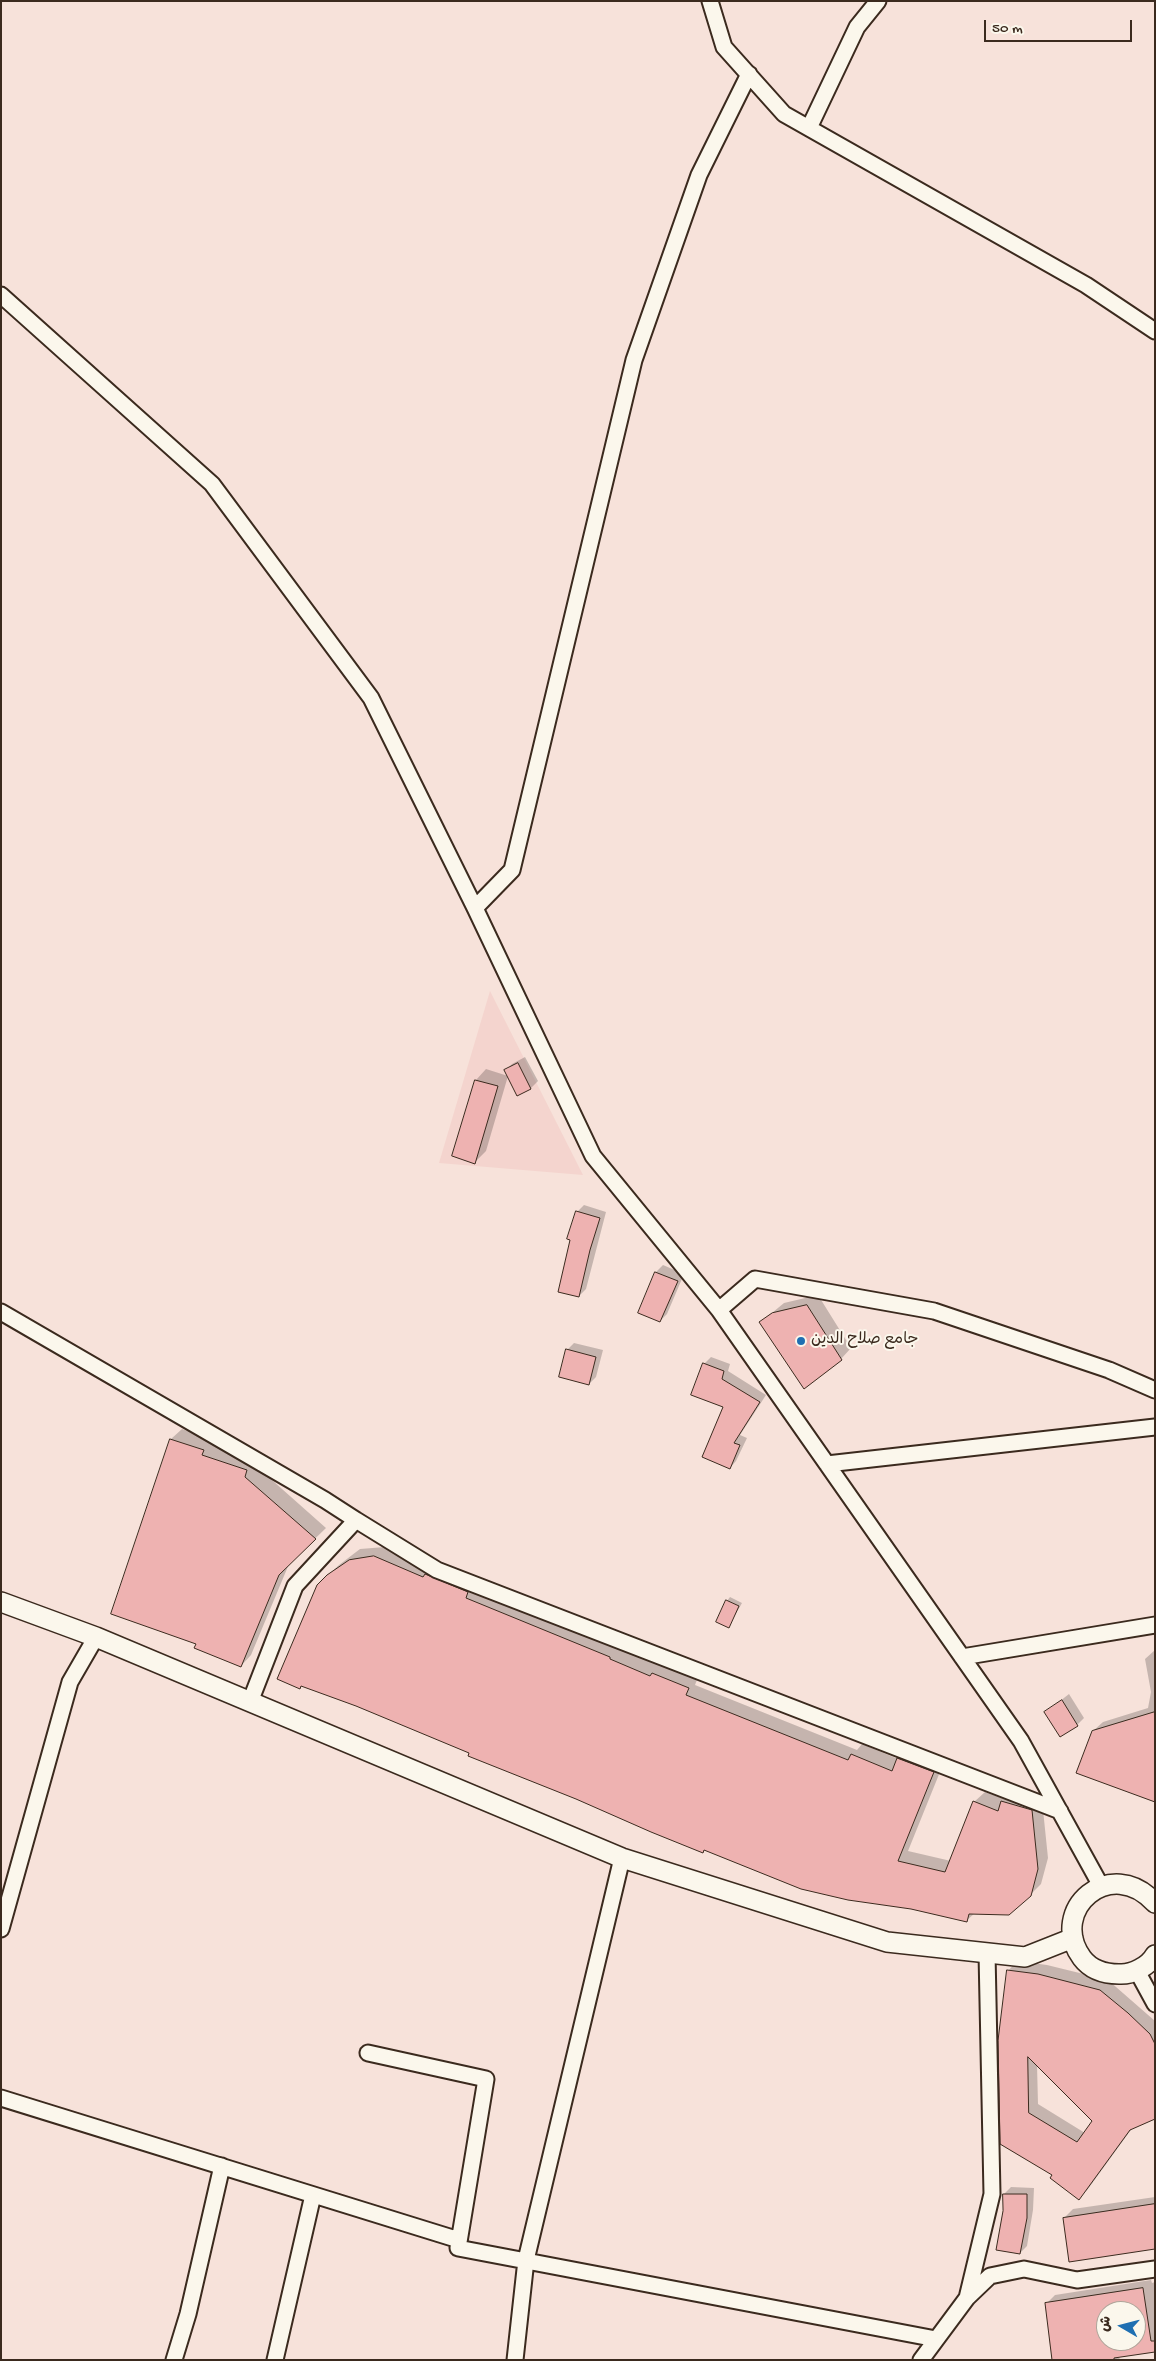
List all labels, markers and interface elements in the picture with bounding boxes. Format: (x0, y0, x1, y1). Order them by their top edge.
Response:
scale bar (986, 10, 1134, 42)
text: 50 m (992, 20, 1023, 38)
place label: جامع صلاح الدين (811, 1331, 918, 1351)
marker: جامع صلاح الدين (795, 1335, 807, 1347)
north arrow (1096, 2301, 1146, 2351)
text: ش (1097, 2315, 1116, 2333)

